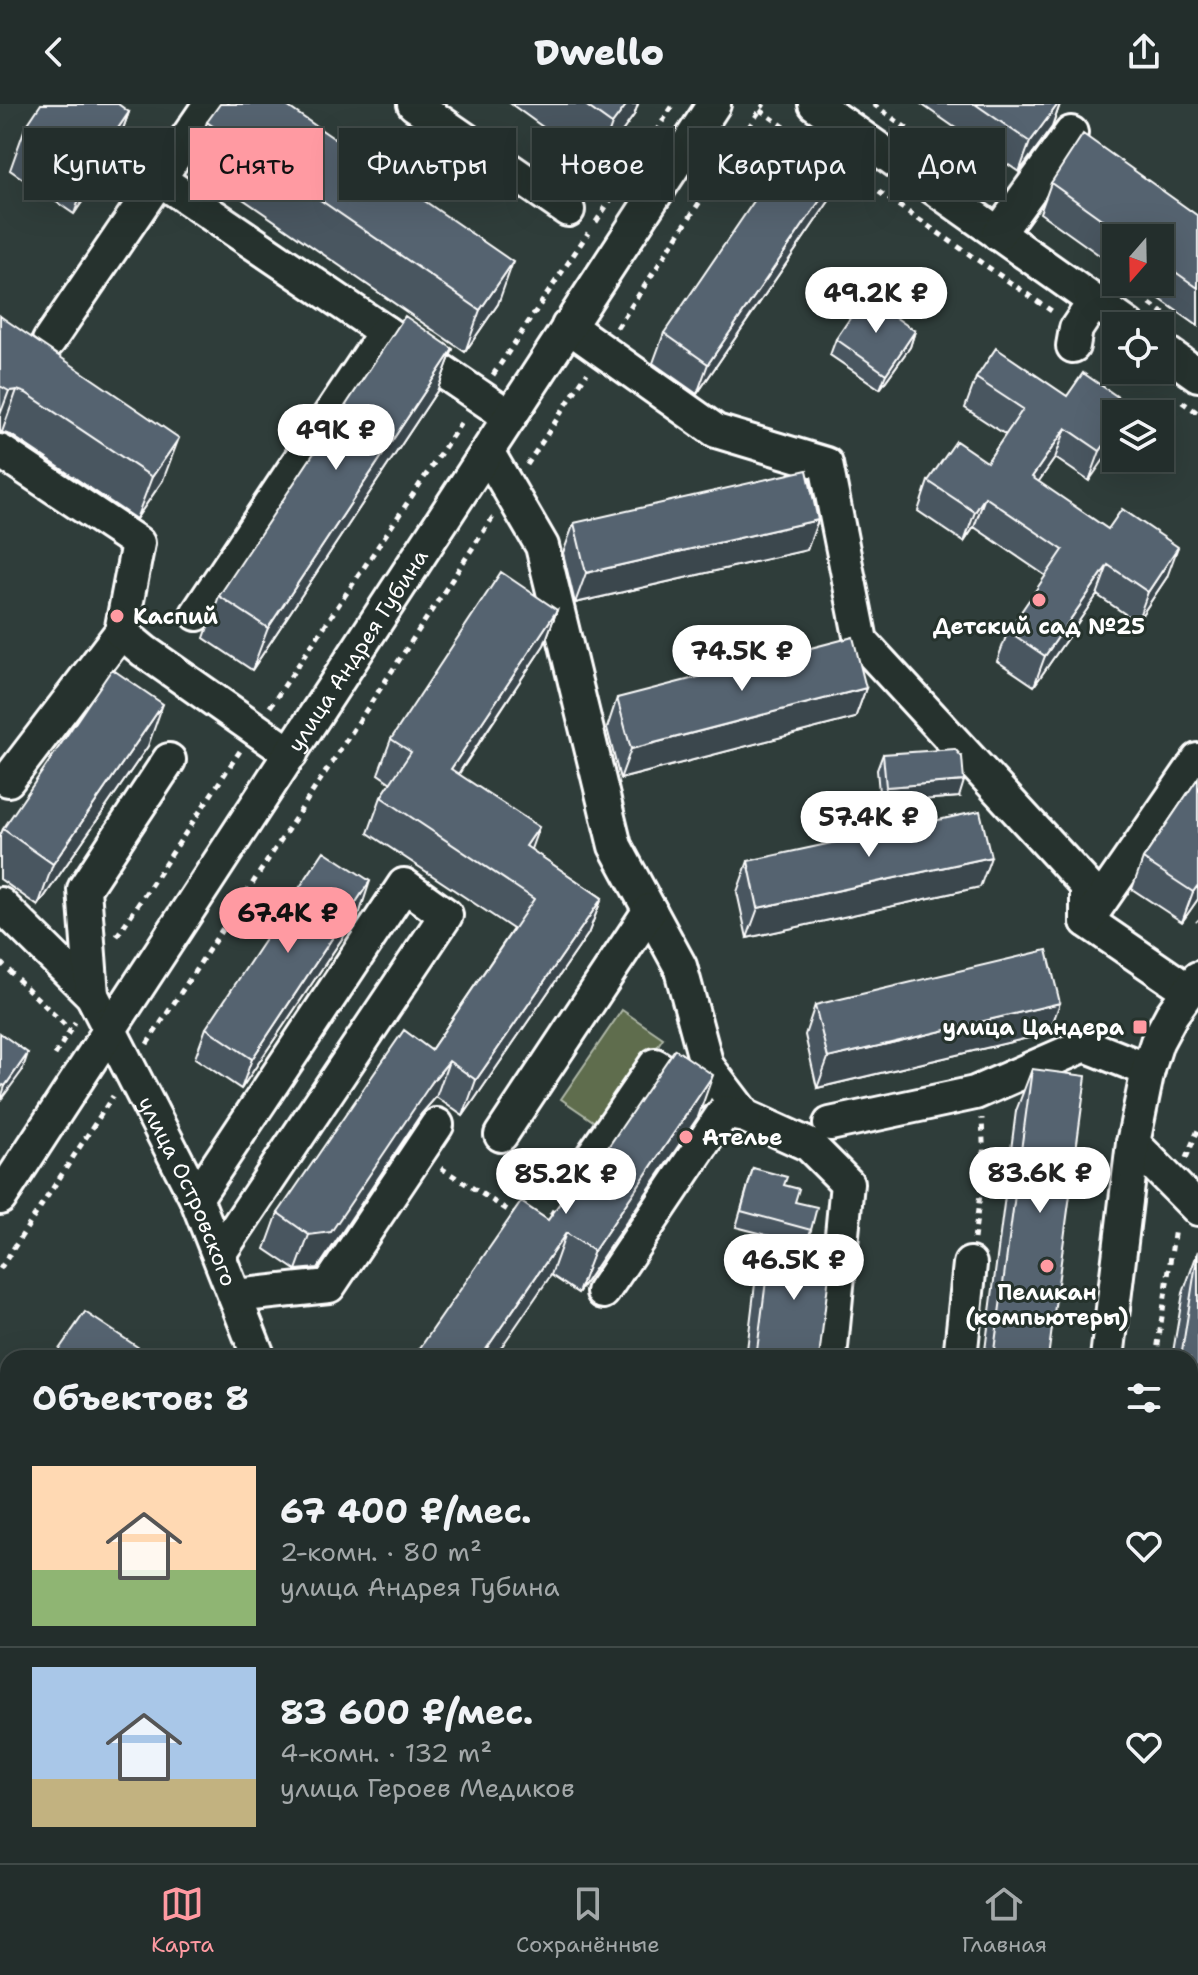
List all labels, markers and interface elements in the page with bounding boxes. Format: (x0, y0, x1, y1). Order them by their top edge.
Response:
text: Dwello (534, 28, 664, 77)
icon: back (32, 30, 76, 74)
icon: share (1122, 30, 1166, 74)
chip: Купить (24, 128, 174, 200)
chip: Снять (190, 128, 323, 200)
chip: Фильтры (339, 128, 516, 200)
chip: Новое (532, 128, 673, 200)
chip: Квартира (689, 128, 874, 200)
chip: Дом (890, 128, 1005, 200)
north arrow (1102, 224, 1174, 296)
map controls (1102, 224, 1174, 472)
pin: 49.2K ₽ (802, 267, 950, 335)
text: 49.2K ₽ (823, 275, 929, 310)
button: locate (1102, 312, 1174, 384)
button: layers (1102, 400, 1174, 472)
pin: 49K ₽ (280, 404, 392, 472)
text: 49K ₽ (296, 412, 376, 447)
street label: улица Андрея Губина (281, 543, 435, 758)
marker: Детский сад №25 (1030, 591, 1048, 609)
place label: Каспий (133, 602, 218, 631)
marker: Каспий (108, 607, 126, 625)
place label: Детский сад №25 (933, 612, 1145, 641)
pin: 74.5K ₽ (668, 625, 816, 693)
text: 74.5K ₽ (690, 633, 794, 668)
pin: 57.4K ₽ (795, 791, 943, 859)
text: 57.4K ₽ (819, 799, 919, 834)
pin: 67.4K ₽ (214, 887, 362, 955)
text: 67.4K ₽ (237, 895, 339, 930)
place label: улица Цандера (943, 1013, 1124, 1042)
marker: улица Цандера (1131, 1018, 1149, 1036)
street label: улица Островского (131, 1091, 243, 1291)
place label: Ателье (702, 1123, 782, 1152)
marker: Ателье (677, 1128, 695, 1146)
pin: 83.6K ₽ (966, 1147, 1114, 1215)
pin: 85.2K ₽ (492, 1148, 640, 1216)
text: 83.6K ₽ (987, 1155, 1093, 1190)
text: 85.2K ₽ (514, 1156, 618, 1191)
pin: 46.5K ₽ (720, 1234, 868, 1302)
text: 46.5K ₽ (742, 1242, 846, 1277)
marker: Пеликан (компьютеры) (1038, 1257, 1056, 1275)
place label: Пеликан (компьютеры) (965, 1278, 1129, 1332)
text: Объектов: 8 (32, 1375, 249, 1421)
icon: filters (1122, 1376, 1166, 1420)
text: 67 400 ₽/мес. (280, 1488, 532, 1534)
icon: home (96, 1498, 192, 1594)
icon: heart (1122, 1524, 1166, 1568)
text: 2-комн. · 80 m² (280, 1534, 482, 1569)
text: улица Андрея Губина (280, 1569, 560, 1604)
text: 83 600 ₽/мес. (280, 1689, 533, 1735)
icon: home (96, 1699, 192, 1795)
icon: heart (1122, 1725, 1166, 1769)
text: 4-комн. · 132 m² (280, 1735, 492, 1770)
text: улица Героев Медиков (280, 1770, 575, 1805)
tab: Карта (151, 1882, 214, 1959)
tab: Сохранённые (516, 1882, 660, 1959)
tab: Главная (962, 1882, 1047, 1959)

